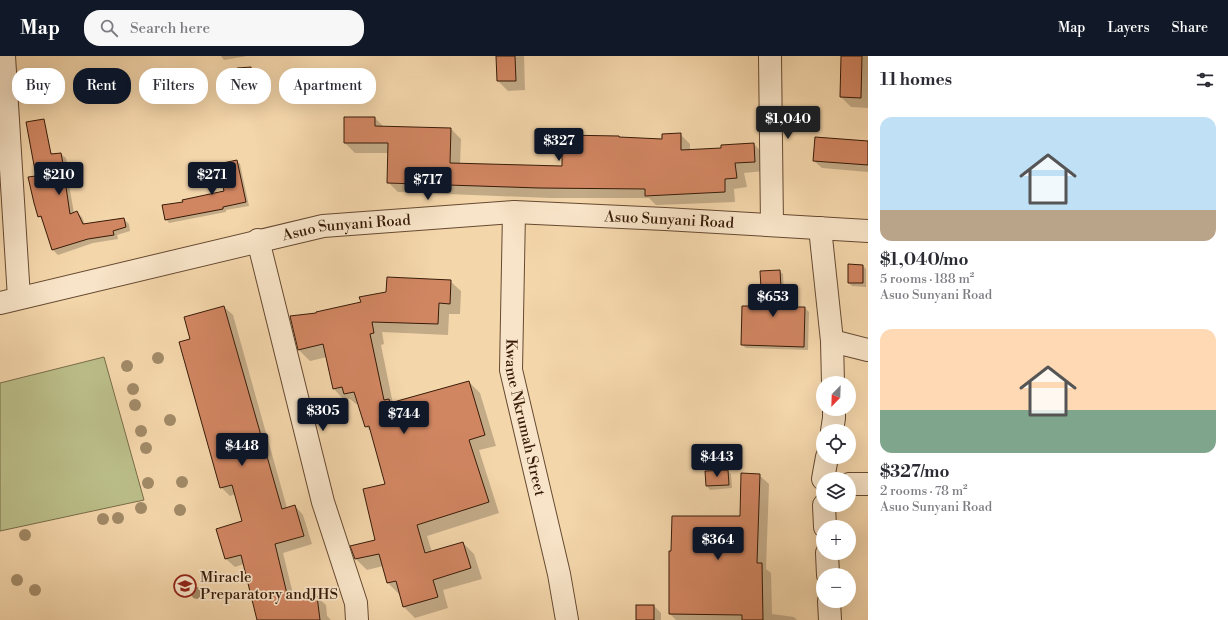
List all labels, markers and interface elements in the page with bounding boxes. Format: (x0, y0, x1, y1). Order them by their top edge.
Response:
search box (84, 10, 364, 46)
text: Map (20, 16, 60, 40)
icon: search (98, 17, 120, 39)
text: Search here (130, 19, 210, 38)
text: Map (1058, 19, 1085, 37)
text: Layers (1107, 19, 1150, 37)
text: Share (1172, 19, 1208, 37)
chip: Buy (12, 68, 65, 104)
chip: Rent (73, 68, 131, 104)
chip: Filters (139, 68, 208, 104)
chip: New (216, 68, 271, 104)
chip: Apartment (279, 68, 376, 104)
text: 11 homes (880, 69, 952, 91)
icon: filters (1194, 69, 1216, 91)
pin: $1,040 (755, 106, 821, 140)
text: $1,040 (765, 111, 811, 127)
pin: $327 (535, 128, 583, 162)
text: $327 (543, 133, 575, 149)
icon: home (1012, 143, 1084, 215)
pin: $210 (35, 162, 83, 196)
pin: $271 (188, 162, 236, 196)
text: $210 (43, 167, 75, 183)
text: $271 (197, 167, 227, 183)
pin: $717 (404, 167, 452, 201)
text: $717 (414, 172, 442, 188)
street label: Asuo Sunyani Road (603, 207, 735, 233)
street label: Asuo Sunyani Road (279, 211, 412, 246)
text: $1,040/mo (880, 249, 969, 271)
text: 5 rooms · 188 m² (880, 271, 974, 287)
pin: $653 (749, 284, 797, 318)
text: Asuo Sunyani Road (880, 287, 992, 303)
text: $653 (757, 289, 789, 305)
street label: Kwame Nkrumah Street (501, 339, 550, 499)
icon: home (1012, 355, 1084, 427)
north arrow (816, 376, 856, 416)
map controls (816, 376, 856, 608)
pin: $305 (299, 398, 347, 432)
pin: $744 (380, 401, 428, 435)
text: $305 (306, 403, 340, 419)
text: $744 (388, 406, 420, 422)
button: locate (816, 424, 856, 464)
pin: $448 (218, 433, 266, 467)
text: $448 (225, 438, 259, 454)
pin: $443 (693, 444, 741, 478)
text: $443 (700, 449, 734, 465)
text: $327/mo (880, 461, 950, 483)
button: layers (816, 472, 856, 512)
text: 2 rooms · 78 m² (880, 483, 968, 499)
text: Asuo Sunyani Road (880, 499, 992, 515)
button: + (816, 520, 856, 560)
pin: $364 (694, 527, 742, 561)
text: $364 (702, 532, 734, 548)
place label: Miracle Preparatory andJHS (200, 568, 338, 604)
button: − (816, 568, 856, 608)
school or university icon: Miracle Preparatory andJHS (172, 573, 198, 599)

